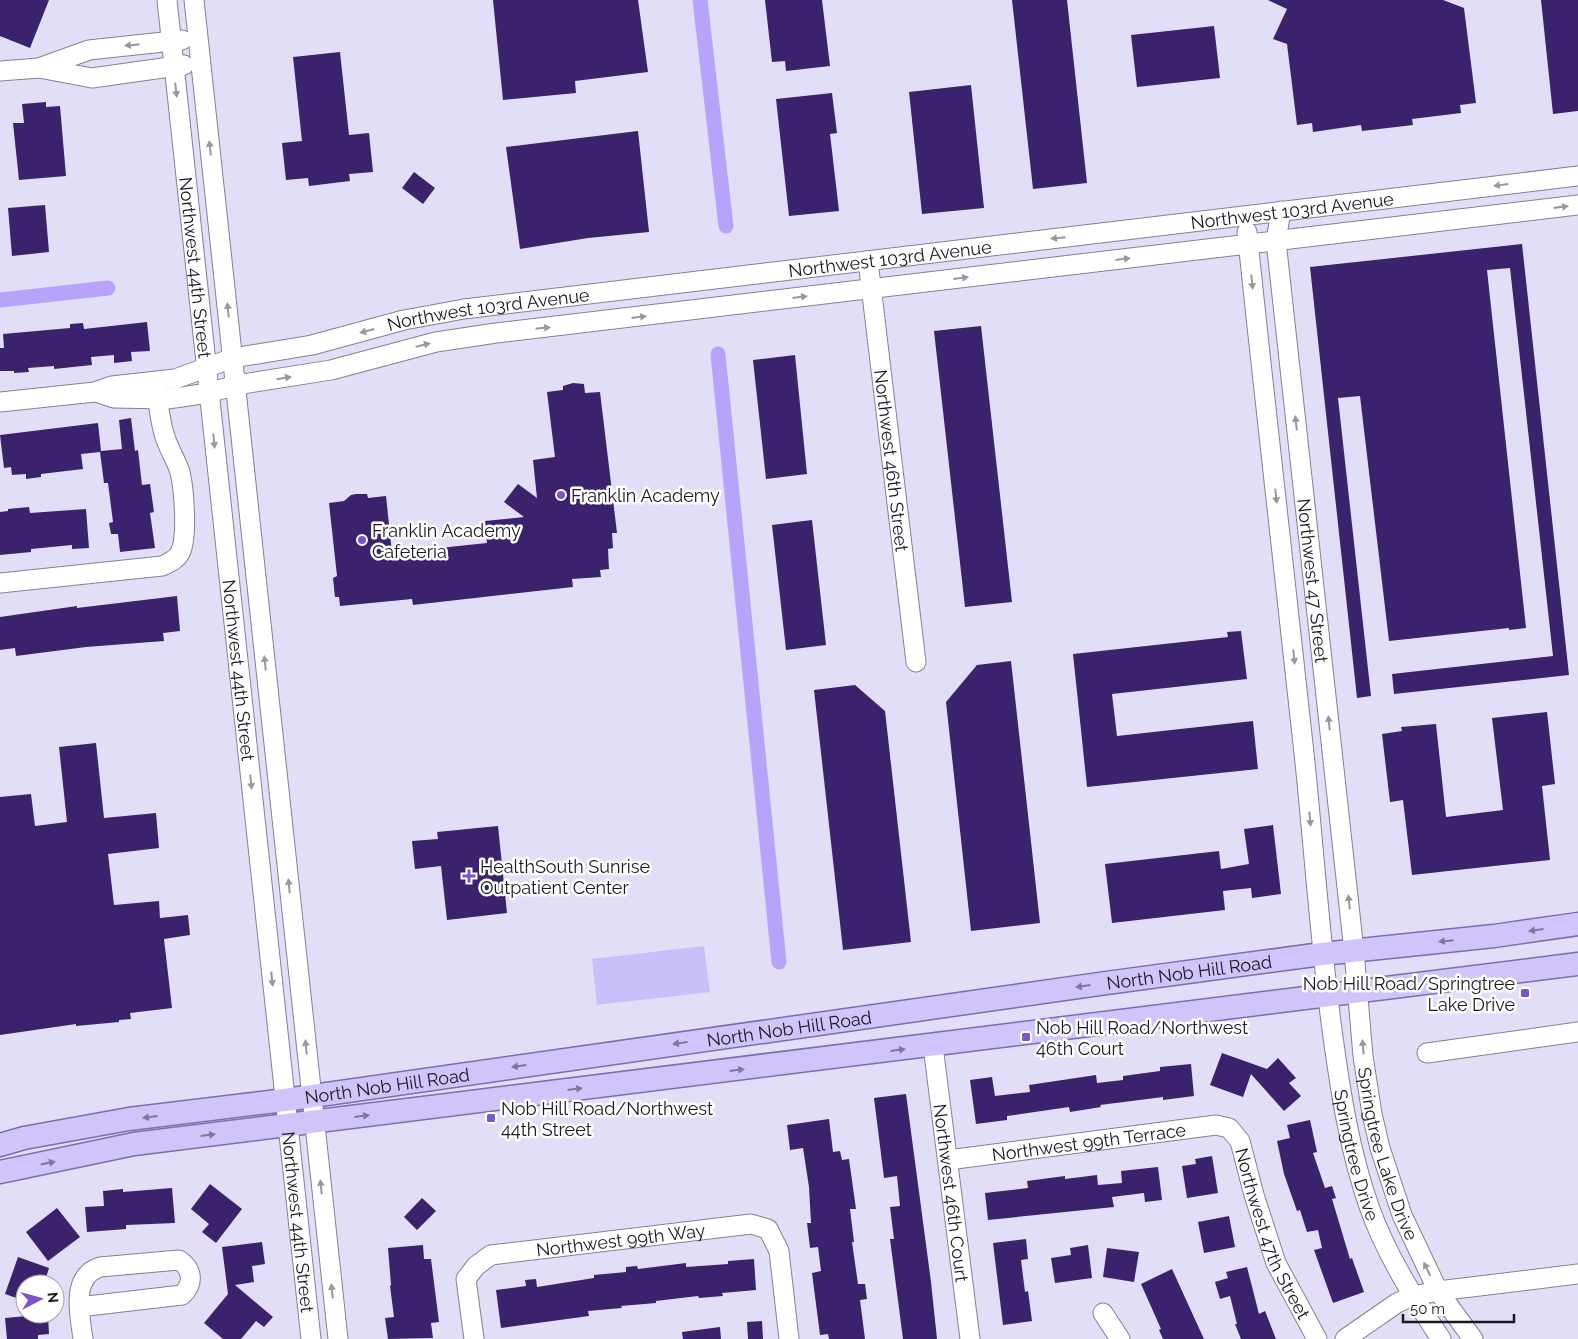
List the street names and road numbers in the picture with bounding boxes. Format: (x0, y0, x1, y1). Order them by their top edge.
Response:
street label: Northwest 44th Street (176, 176, 216, 359)
street label: Northwest 103rd Avenue (1189, 188, 1395, 233)
street label: Northwest 103rd Avenue (787, 236, 993, 281)
street label: Northwest 103rd Avenue (385, 284, 591, 335)
street label: Northwest 46th Street (871, 368, 913, 553)
street label: Northwest 47 Street (1294, 497, 1333, 664)
street label: Northwest 44th Street (219, 579, 259, 762)
street label: North Nob Hill Road (1105, 950, 1273, 993)
street label: North Nob Hill Road (705, 1006, 873, 1050)
street label: North Nob Hill Road (303, 1063, 471, 1108)
street label: Springtree Lake Drive (1354, 1066, 1423, 1244)
street label: Springtree Drive (1330, 1088, 1384, 1224)
street label: Northwest 46th Court (930, 1103, 973, 1283)
street label: Northwest 99th Terrace (991, 1118, 1187, 1165)
street label: Northwest 44th Street (278, 1130, 319, 1314)
street label: Northwest 47th Street (1232, 1146, 1315, 1323)
street label: Northwest 99th Way (535, 1219, 706, 1260)

